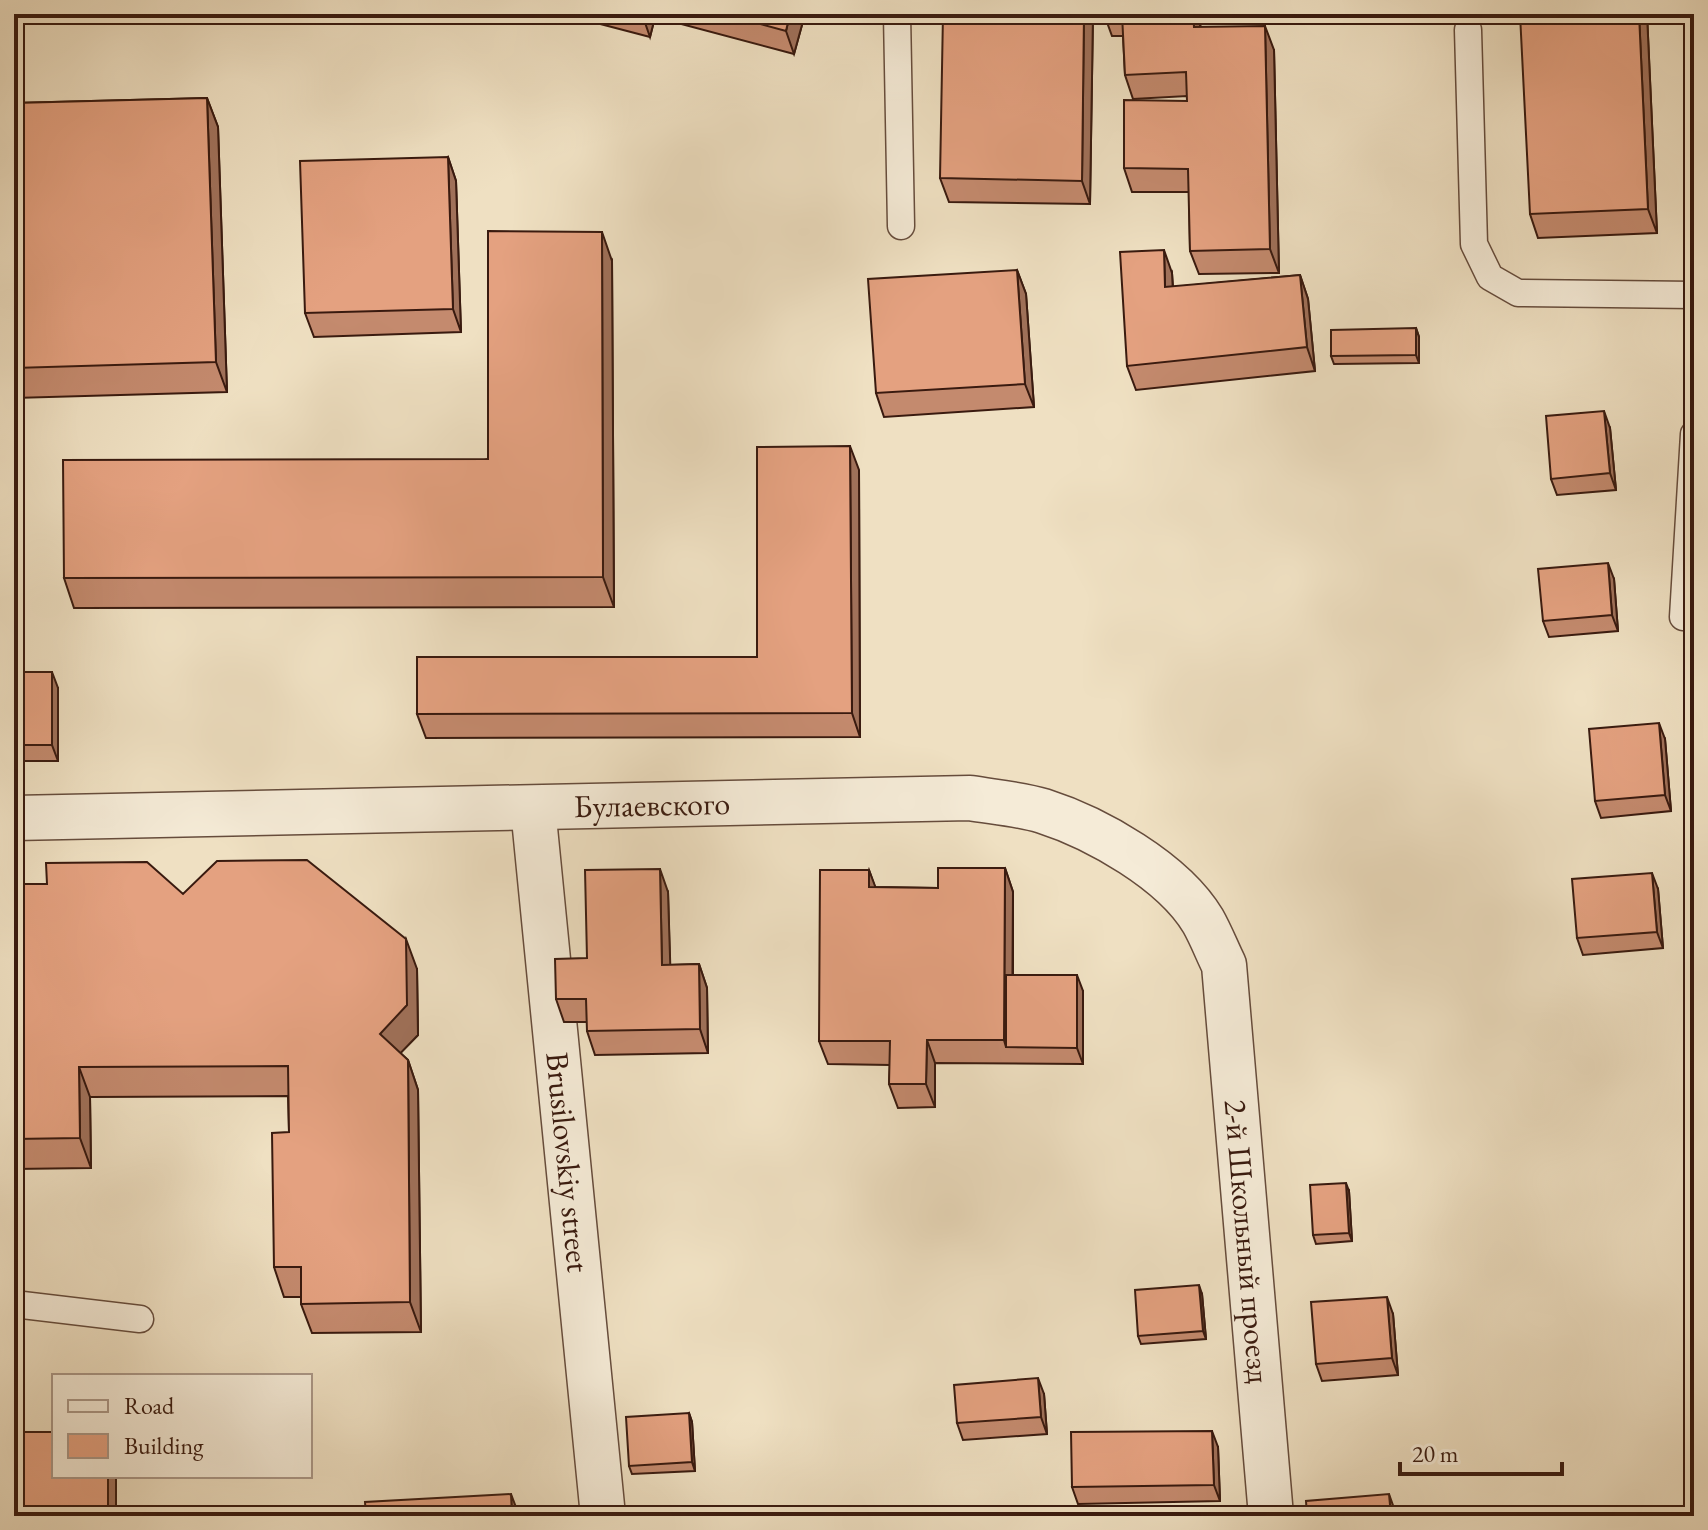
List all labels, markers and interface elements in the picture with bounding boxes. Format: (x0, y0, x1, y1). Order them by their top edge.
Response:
street label: Булаевского (573, 782, 731, 827)
street label: Brusilovskiy street (536, 1050, 600, 1274)
street label: 2-й Школьный проезд (1215, 1098, 1281, 1386)
legend (52, 1374, 312, 1478)
text: Road (124, 1390, 175, 1421)
scale bar (1400, 1426, 1562, 1476)
text: Building (124, 1430, 204, 1461)
text: 20 m (1412, 1438, 1459, 1469)

